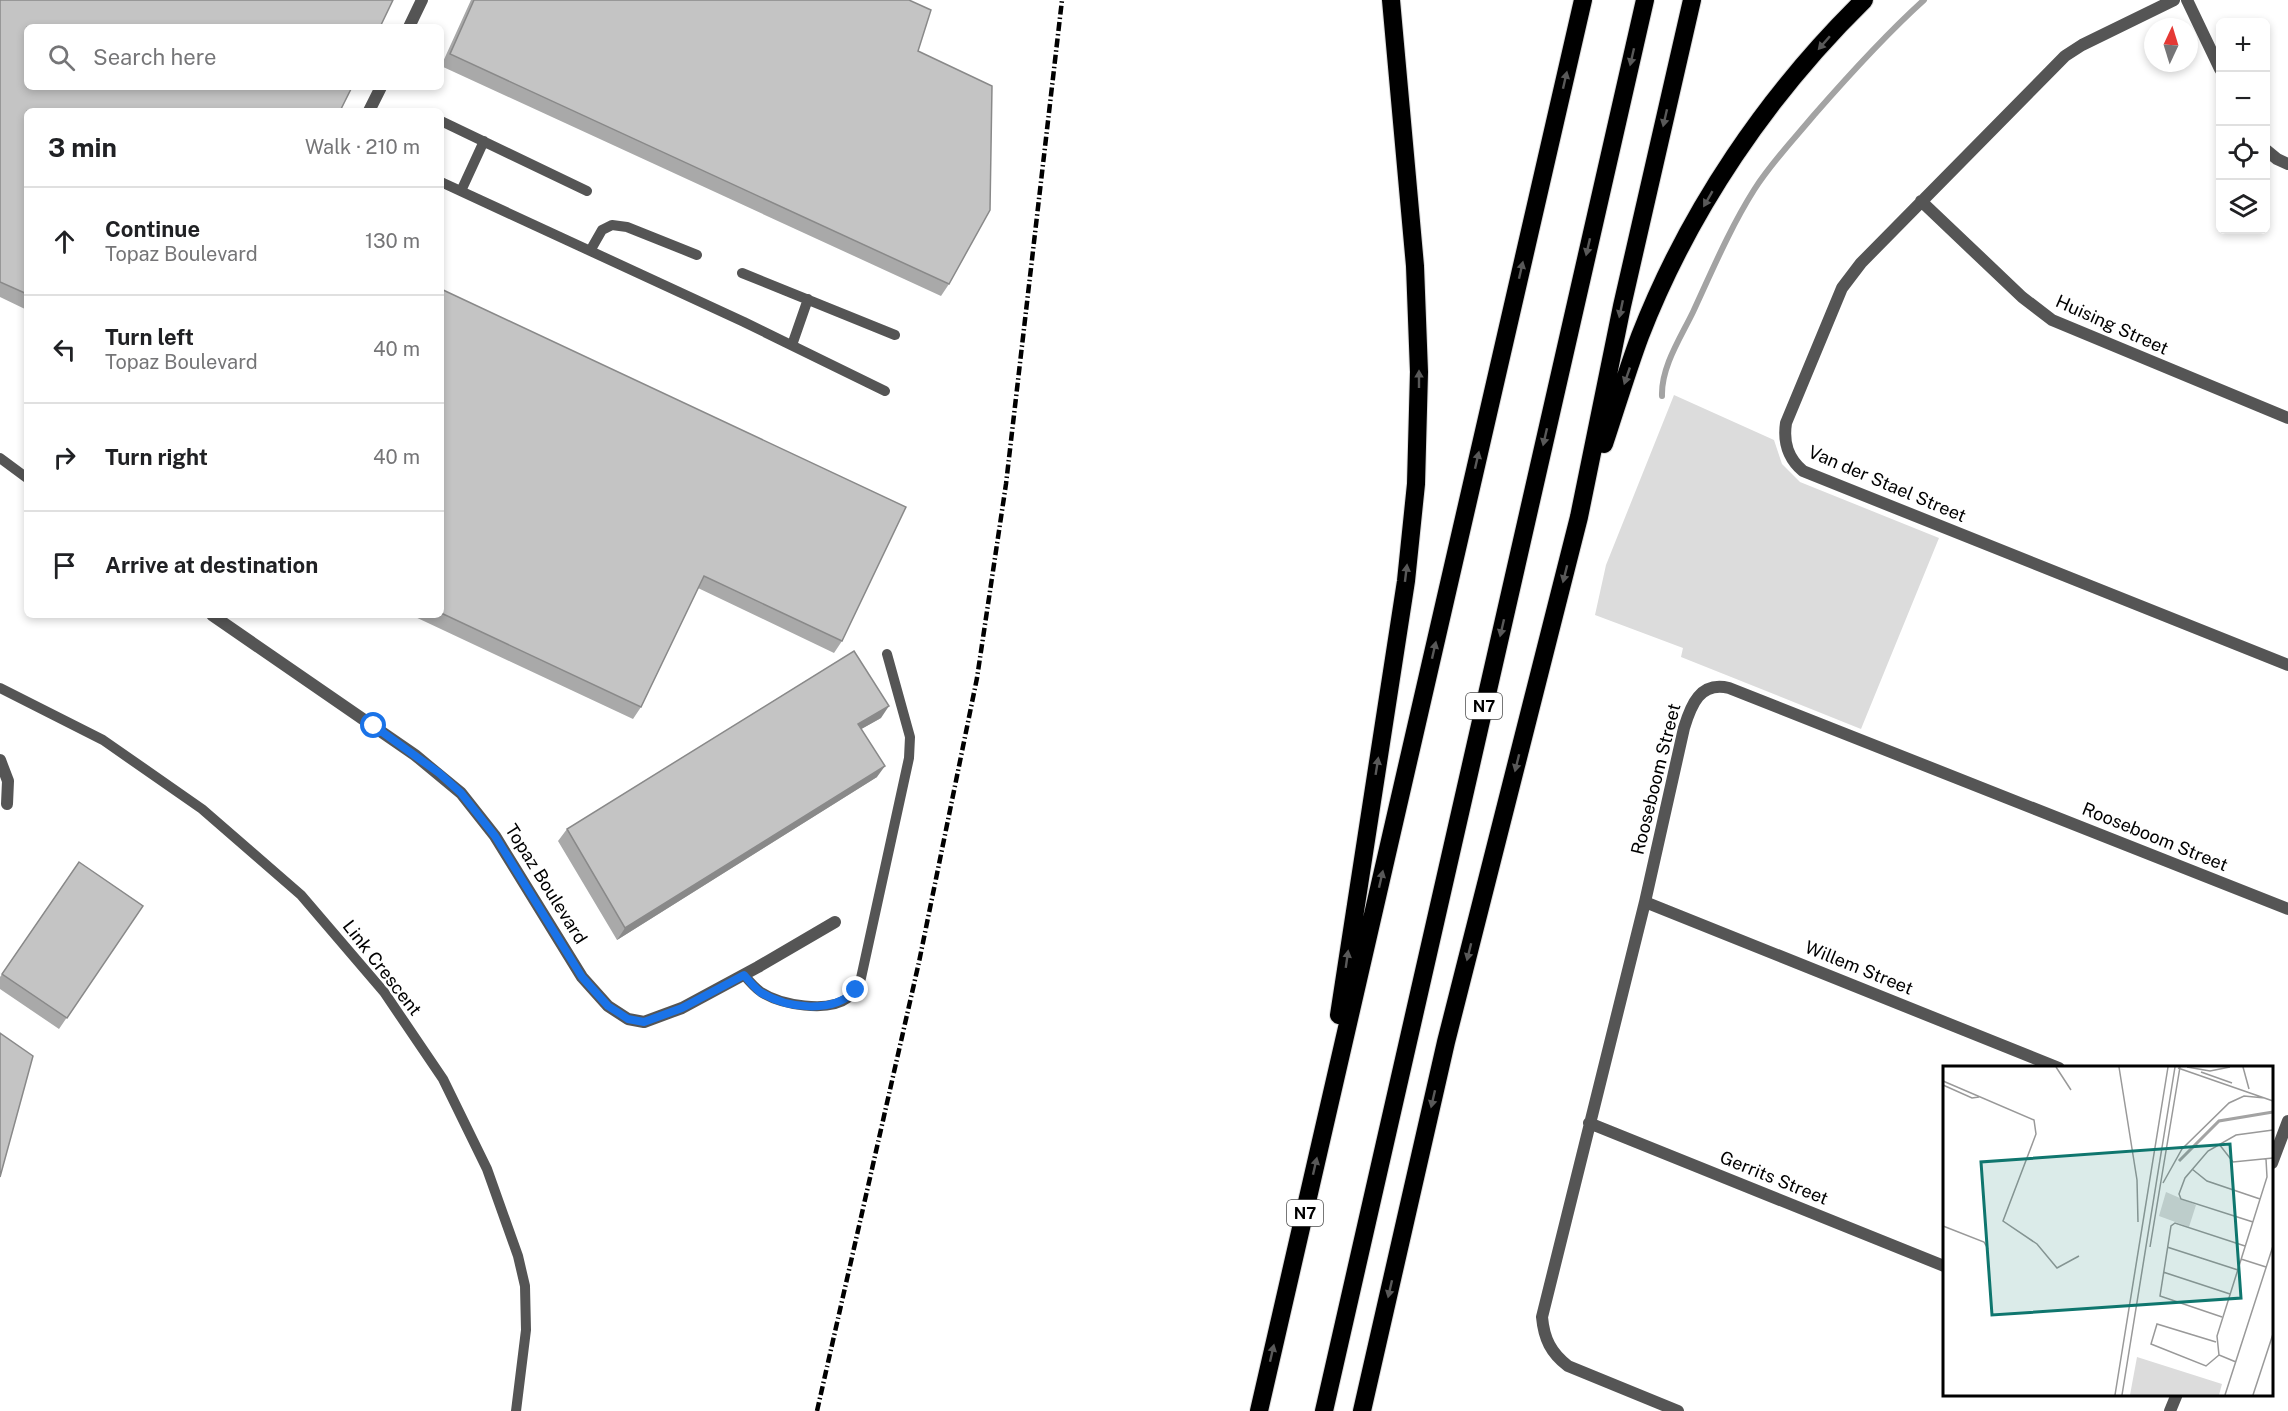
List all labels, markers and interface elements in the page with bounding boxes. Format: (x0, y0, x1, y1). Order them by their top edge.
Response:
north arrow (2144, 18, 2198, 72)
map controls (2216, 18, 2270, 234)
button: + (2216, 18, 2270, 72)
search box (24, 24, 444, 90)
one-way arrow (1818, 35, 1831, 50)
icon: search (45, 41, 78, 74)
text: Search here (93, 44, 217, 70)
one-way arrow (1626, 48, 1636, 66)
one-way arrow (1560, 71, 1570, 89)
button: − (2216, 72, 2270, 126)
one-way arrow (1659, 109, 1669, 128)
button: locate (2216, 126, 2270, 180)
text: 3 min (48, 132, 117, 163)
text: Walk · 210 m (305, 135, 420, 159)
button: layers (2216, 180, 2270, 234)
one-way arrow (1703, 191, 1714, 207)
text: Continue (105, 216, 200, 242)
icon: ahead (48, 225, 81, 258)
text: 130 m (365, 229, 420, 253)
one-way arrow (1583, 238, 1593, 256)
text: Topaz Boulevard (105, 242, 258, 266)
one-way arrow (1517, 260, 1526, 279)
street label: Huising Street (2053, 290, 2172, 359)
one-way arrow (1616, 299, 1626, 318)
text: Turn left (105, 324, 194, 350)
icon: left (48, 333, 81, 366)
text: 40 m (373, 337, 420, 361)
text: Topaz Boulevard (105, 350, 258, 374)
one-way arrow (1622, 367, 1631, 385)
one-way arrow (1414, 369, 1424, 388)
one-way arrow (1540, 428, 1549, 447)
icon: right (48, 441, 81, 474)
street label: Van der Stael Street (1805, 441, 1969, 526)
text: Turn right (105, 444, 208, 470)
text: 40 m (373, 445, 420, 469)
one-way arrow (1473, 451, 1483, 469)
icon: arrive (48, 549, 81, 582)
text: Arrive at destination (105, 552, 318, 578)
one-way arrow (1402, 564, 1411, 583)
one-way arrow (1559, 565, 1569, 583)
one-way arrow (1497, 618, 1506, 637)
one-way arrow (1429, 641, 1439, 659)
road number: N7 (1466, 693, 1502, 719)
street label: Rooseboom Street (1627, 701, 1684, 857)
route start (360, 712, 386, 738)
one-way arrow (1512, 754, 1521, 772)
one-way arrow (1373, 756, 1382, 775)
street label: Rooseboom Street (2079, 798, 2231, 875)
street label: Topaz Boulevard (501, 820, 592, 948)
one-way arrow (1377, 870, 1386, 889)
street label: Link Crescent (339, 916, 426, 1020)
street label: Willem Street (1802, 936, 1916, 999)
one-way arrow (1464, 943, 1473, 961)
one-way arrow (1343, 949, 1352, 968)
route end (842, 976, 868, 1002)
inset map (1943, 1066, 2273, 1396)
one-way arrow (1428, 1090, 1438, 1108)
street label: Gerrits Street (1717, 1146, 1831, 1209)
one-way arrow (1311, 1156, 1321, 1175)
road number: N7 (1287, 1200, 1323, 1226)
one-way arrow (1384, 1280, 1394, 1298)
one-way arrow (1268, 1344, 1278, 1363)

